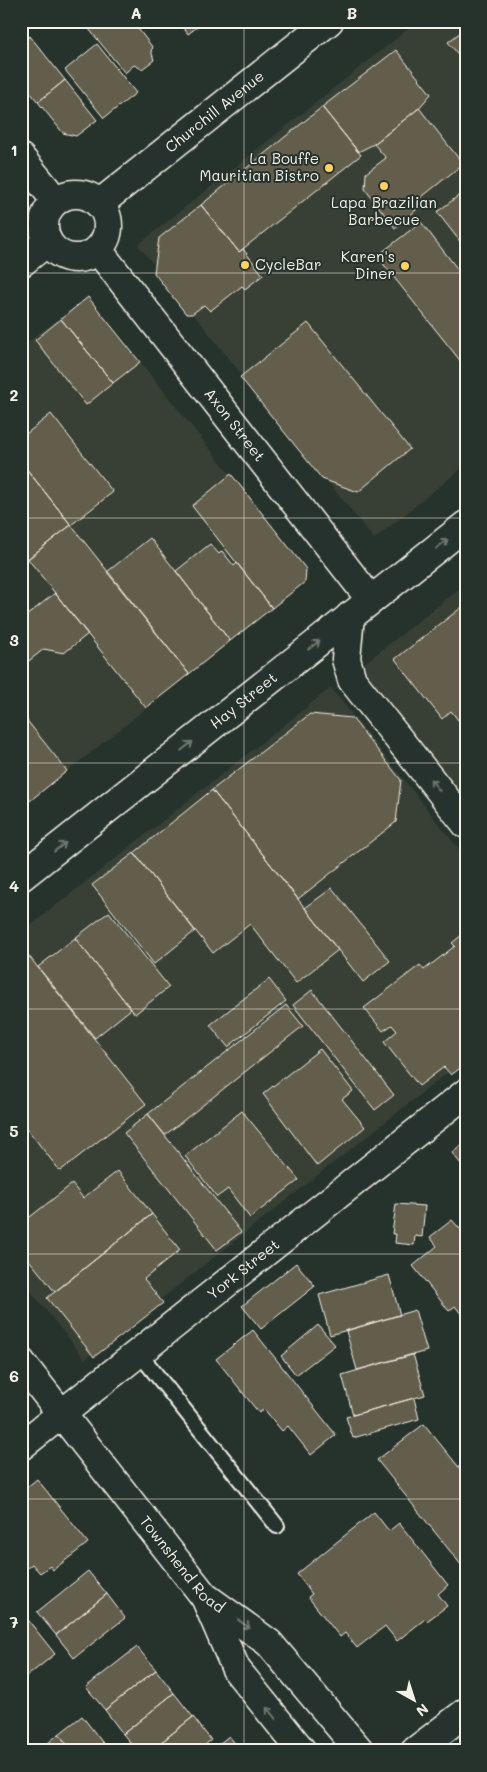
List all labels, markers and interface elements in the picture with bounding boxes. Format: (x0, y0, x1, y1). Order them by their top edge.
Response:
text: A (130, 2, 142, 23)
text: B (347, 2, 357, 23)
street label: Churchill Avenue (161, 66, 268, 157)
text: 1 (10, 139, 18, 160)
place label: La Bouffe Mauritian Bistro (200, 148, 319, 185)
marker: La Bouffe Mauritian Bistro (323, 162, 335, 174)
marker: Lapa Brazilian Barbecue (378, 180, 390, 192)
place label: Lapa Brazilian Barbecue (331, 192, 437, 229)
place label: Karen's Diner (341, 246, 395, 283)
place label: CycleBar (255, 254, 322, 274)
marker: CycleBar (239, 259, 251, 271)
marker: Karen's Diner (399, 260, 411, 272)
text: 2 (10, 384, 19, 405)
street label: Axon Street (200, 384, 270, 465)
one-way arrow (435, 539, 448, 550)
text: 3 (9, 629, 19, 650)
one-way arrow (307, 639, 320, 650)
street label: Hay Street (205, 667, 281, 733)
one-way arrow (180, 741, 194, 751)
one-way arrow (430, 779, 441, 792)
one-way arrow (53, 842, 66, 853)
text: 4 (9, 875, 19, 896)
text: 5 (9, 1120, 19, 1141)
street label: York Street (203, 1234, 283, 1304)
text: 6 (9, 1365, 19, 1386)
street label: Townshend Road (136, 1511, 229, 1617)
text: 7 (10, 1611, 19, 1632)
one-way arrow (237, 1619, 250, 1630)
north arrow (390, 1674, 440, 1724)
text: N (412, 1700, 433, 1721)
one-way arrow (266, 1706, 277, 1719)

